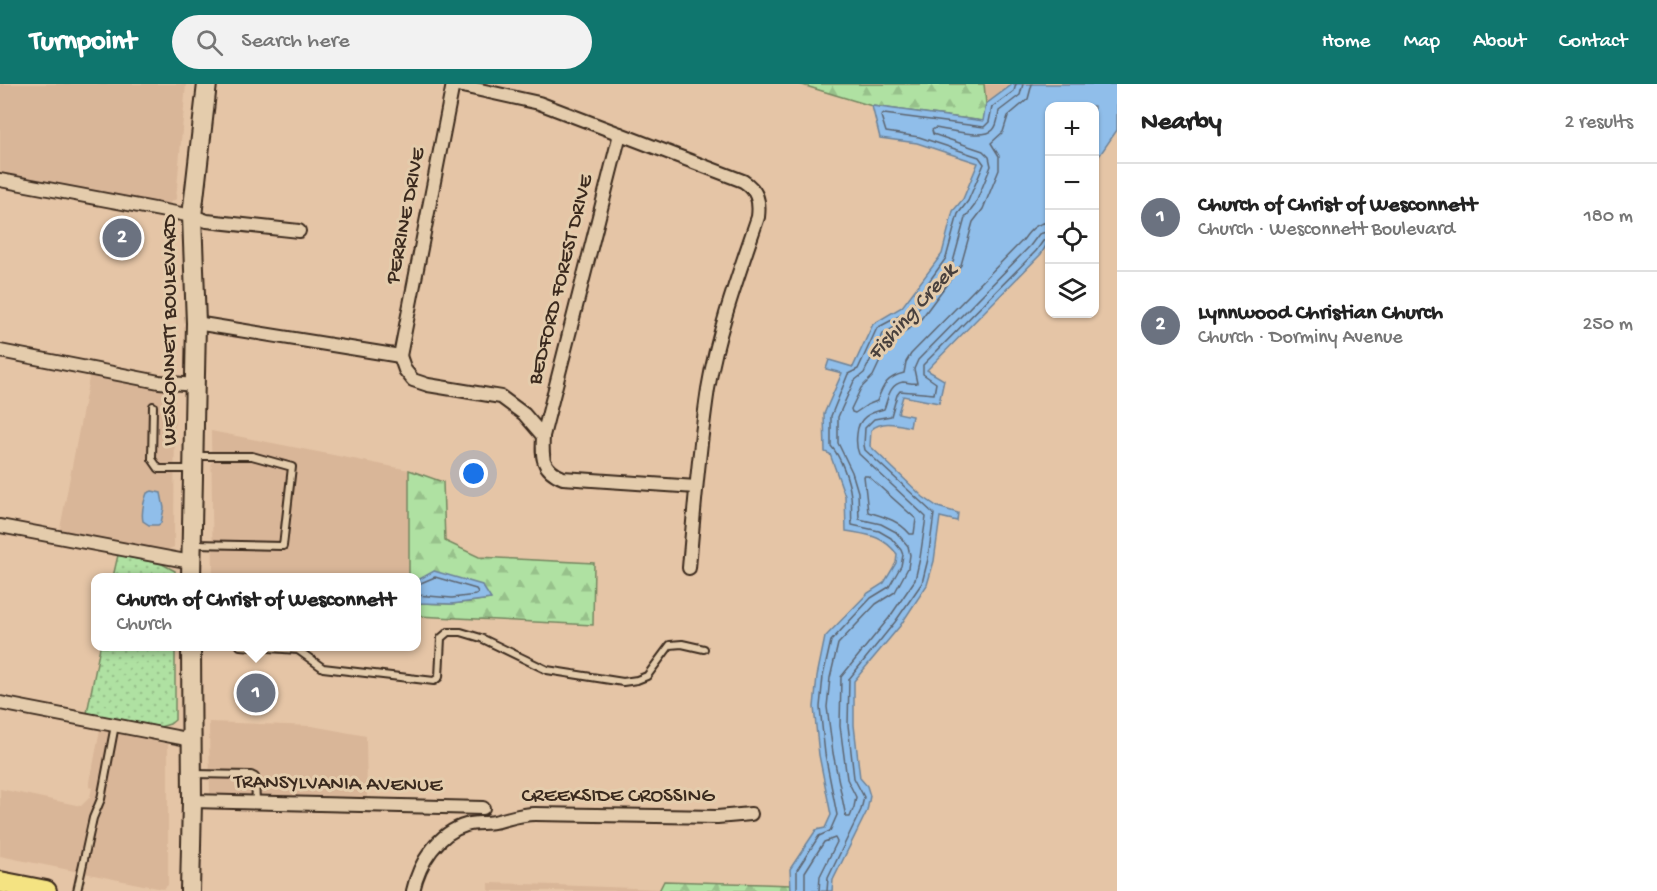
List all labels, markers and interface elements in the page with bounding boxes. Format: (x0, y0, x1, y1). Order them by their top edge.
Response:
search box (172, 15, 592, 69)
text: Turnpoint (30, 26, 136, 59)
icon: search (193, 26, 226, 59)
text: Search here (241, 29, 350, 55)
text: Home (1322, 30, 1370, 55)
text: Map (1403, 30, 1440, 55)
text: About (1473, 30, 1526, 55)
text: Contact (1559, 30, 1627, 55)
map controls (1045, 102, 1099, 318)
button: + (1045, 102, 1099, 156)
text: Nearby (1141, 108, 1222, 139)
text: 2 results (1564, 112, 1633, 135)
street label: PERRINE DRIVE (381, 145, 433, 287)
button: − (1045, 156, 1099, 210)
street label: BEDFORD FOREST DRIVE (524, 172, 600, 388)
text: Church of Christ of Wesconnett (1198, 193, 1477, 219)
text: 1 (1156, 206, 1165, 229)
text: 180 m (1584, 206, 1633, 229)
button: locate (1045, 210, 1099, 264)
street label: WESCONNETT BOULEVARD (159, 214, 184, 446)
pin: 2 (102, 216, 142, 260)
text: Church · Wesconnett Boulevard (1198, 219, 1455, 242)
water label: Fishing Creek (863, 258, 965, 367)
button: layers (1045, 264, 1099, 318)
text: Lynnwood Christian Church (1198, 301, 1443, 327)
text: 2 (1156, 314, 1165, 337)
text: 250 m (1582, 314, 1633, 337)
text: Church · Dorminy Avenue (1198, 327, 1403, 350)
your location (459, 459, 488, 488)
popup (91, 573, 421, 651)
text: Church of Christ of Wesconnett (117, 588, 395, 614)
text: Church (117, 614, 172, 637)
pin: 1 (236, 670, 276, 716)
street label: TRANSYLVANIA AVENUE (232, 771, 443, 799)
street label: CREEKSIDE CROSSING (521, 785, 715, 810)

